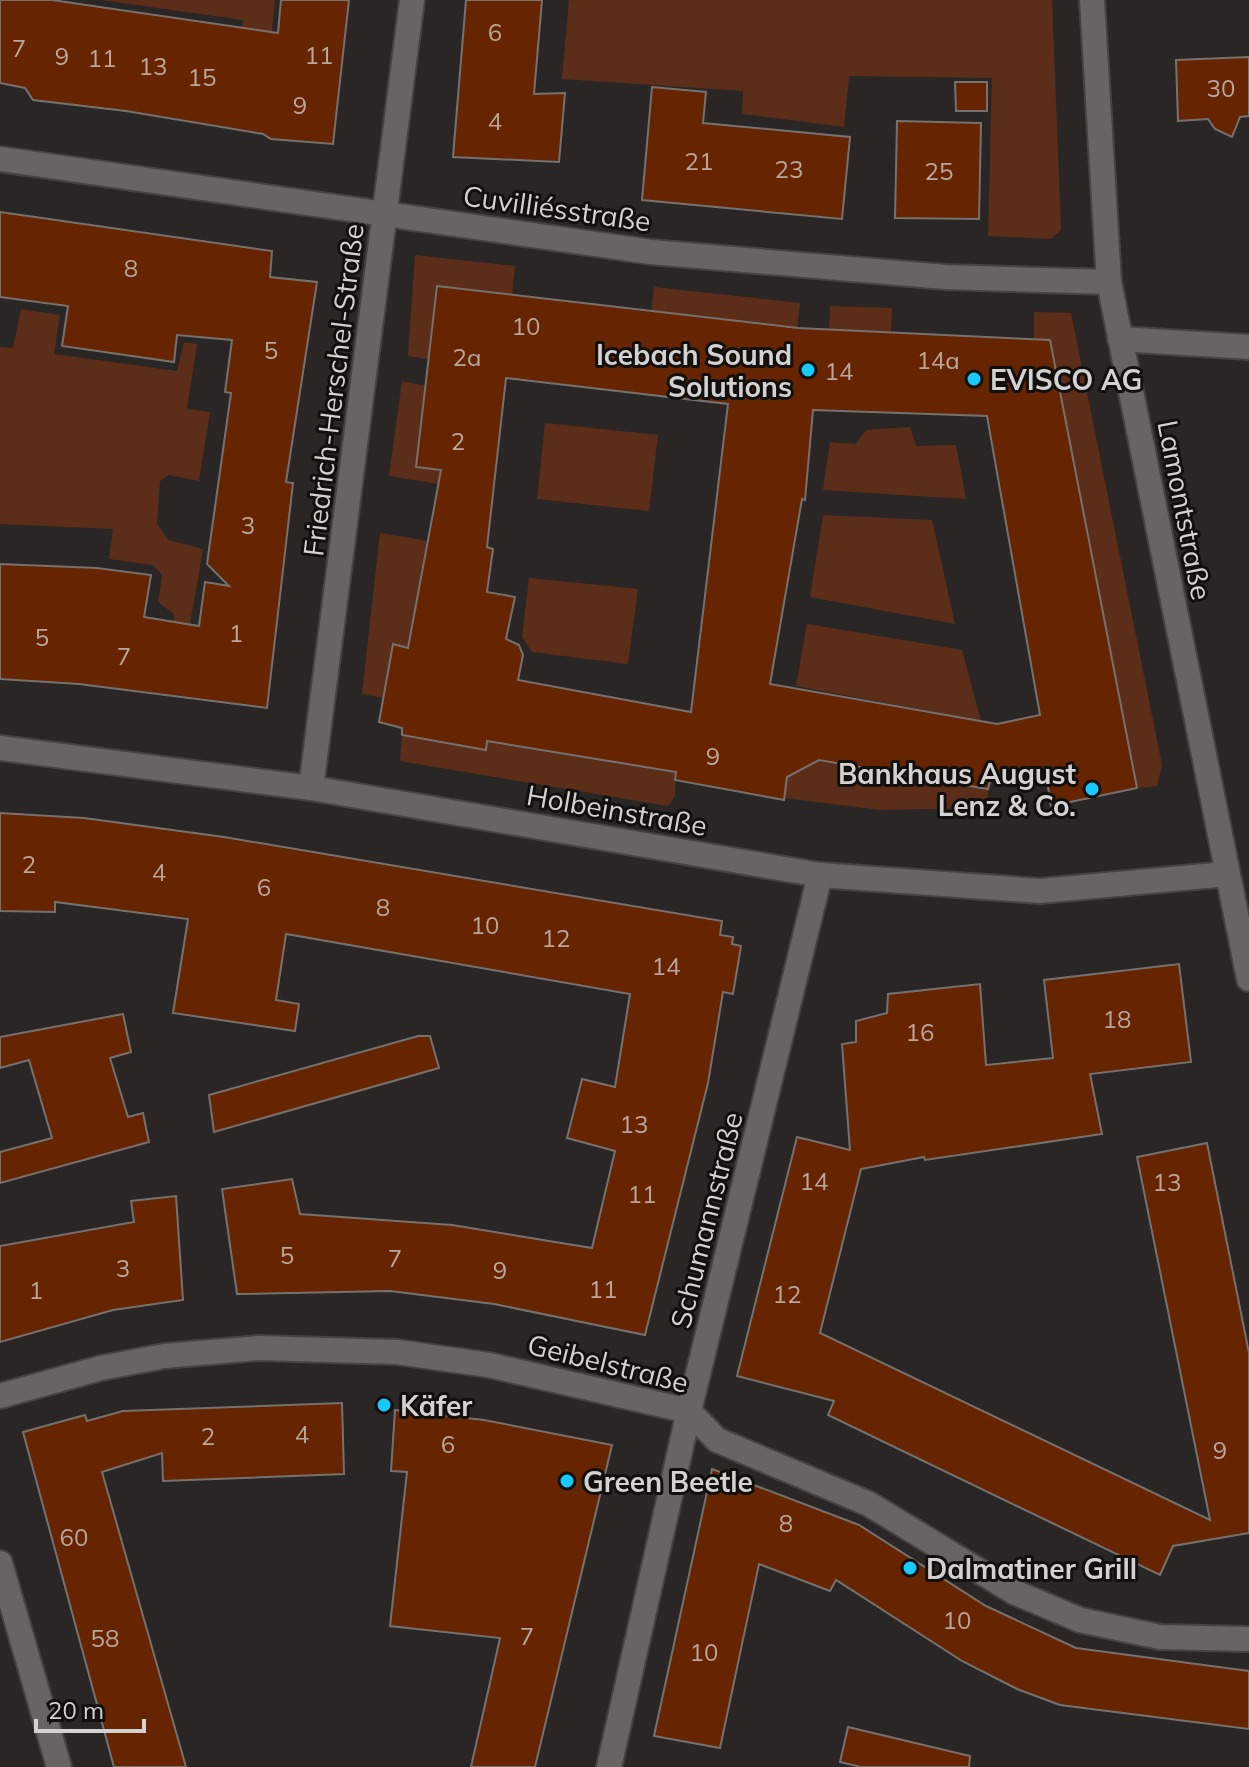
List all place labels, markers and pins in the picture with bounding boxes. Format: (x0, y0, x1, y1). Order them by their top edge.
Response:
place label: Icebach Sound Solutions (596, 337, 792, 404)
marker: Icebach Sound Solutions (799, 361, 817, 379)
place label: EVISCO AG (990, 362, 1142, 397)
marker: EVISCO AG (965, 370, 983, 388)
place label: Bankhaus August Lenz & Co. (838, 756, 1076, 823)
marker: Bankhaus August Lenz & Co. (1083, 780, 1101, 798)
place label: Käfer (400, 1388, 472, 1423)
marker: Käfer (375, 1396, 393, 1414)
place label: Green Beetle (583, 1464, 753, 1499)
marker: Green Beetle (558, 1472, 576, 1490)
place label: Dalmatiner Grill (926, 1551, 1137, 1586)
marker: Dalmatiner Grill (901, 1559, 919, 1577)

